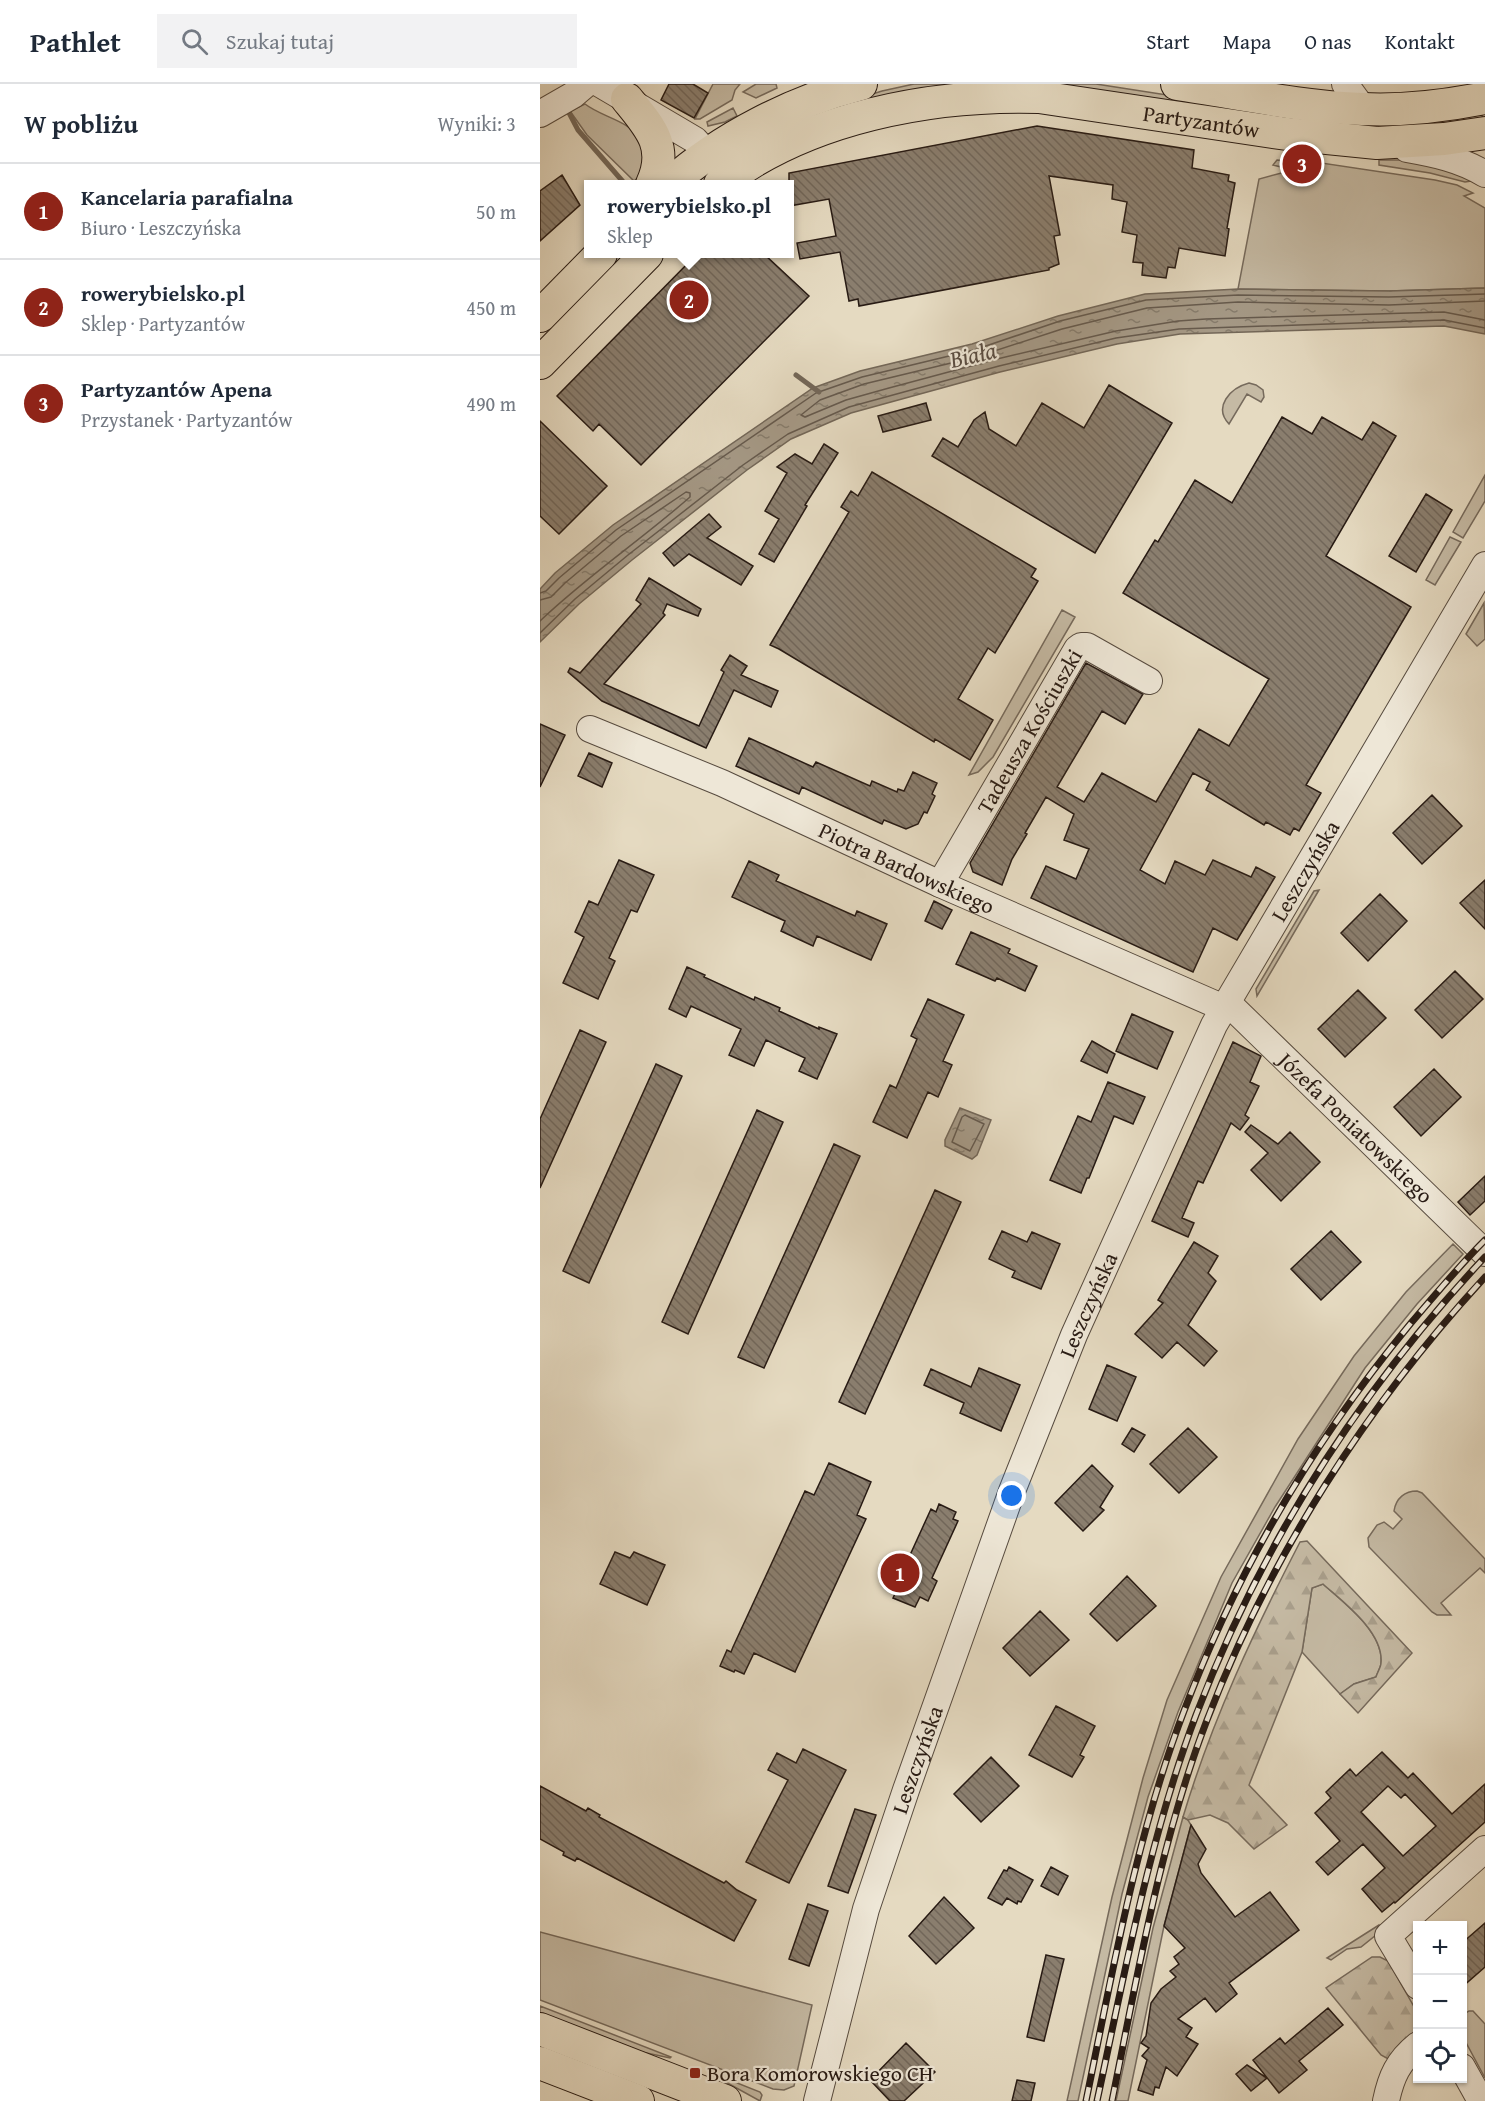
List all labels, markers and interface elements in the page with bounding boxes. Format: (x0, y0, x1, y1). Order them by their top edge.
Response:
search box (157, 14, 577, 68)
text: Pathlet (30, 21, 121, 62)
icon: search (178, 25, 211, 58)
text: Szukaj tutaj (226, 25, 334, 57)
text: Start (1146, 26, 1190, 57)
text: Mapa (1223, 26, 1271, 57)
text: O nas (1304, 26, 1352, 57)
text: Kontakt (1385, 26, 1455, 57)
street label: Partyzantów (1141, 97, 1262, 146)
text: W pobliżu (24, 104, 138, 143)
text: Wyniki: 3 (438, 109, 516, 138)
pin: 3 (1282, 142, 1322, 187)
popup (584, 180, 794, 258)
text: Kancelaria parafialna (81, 181, 293, 213)
text: rowerybielsko.pl (607, 189, 771, 221)
text: 1 (38, 197, 49, 226)
text: 50 m (476, 197, 516, 226)
text: Biuro · Leszczyńska (81, 213, 241, 242)
text: Sklep (607, 221, 653, 250)
text: rowerybielsko.pl (81, 277, 245, 309)
pin: 2 (670, 278, 708, 322)
text: 2 (38, 293, 49, 322)
text: 450 m (466, 293, 516, 322)
text: Sklep · Partyzantów (81, 309, 245, 338)
water label: Biała (945, 332, 1000, 377)
text: Partyzantów Apena (81, 373, 272, 405)
text: 3 (38, 389, 49, 418)
text: 490 m (466, 389, 516, 418)
text: Przystanek · Partyzantów (81, 405, 292, 434)
street label: Tadeusza Kościuszki (968, 643, 1090, 820)
street label: Piotra Bardowskiego (814, 814, 1000, 922)
street label: Leszczyńska (1263, 814, 1348, 927)
street label: Józefa Poniatowskiego (1269, 1042, 1441, 1211)
street label: Leszczyńska (1051, 1246, 1126, 1362)
your location (997, 1481, 1026, 1510)
pin: 1 (880, 1550, 920, 1596)
street label: Leszczyńska (883, 1701, 951, 1818)
map controls (1413, 1921, 1467, 2083)
button: + (1413, 1921, 1467, 1975)
button: − (1413, 1975, 1467, 2029)
button: locate (1413, 2029, 1467, 2083)
place label: Bora Komorowskiego CH (707, 2057, 933, 2089)
marker: Bora Komorowskiego CH (688, 2066, 702, 2080)

